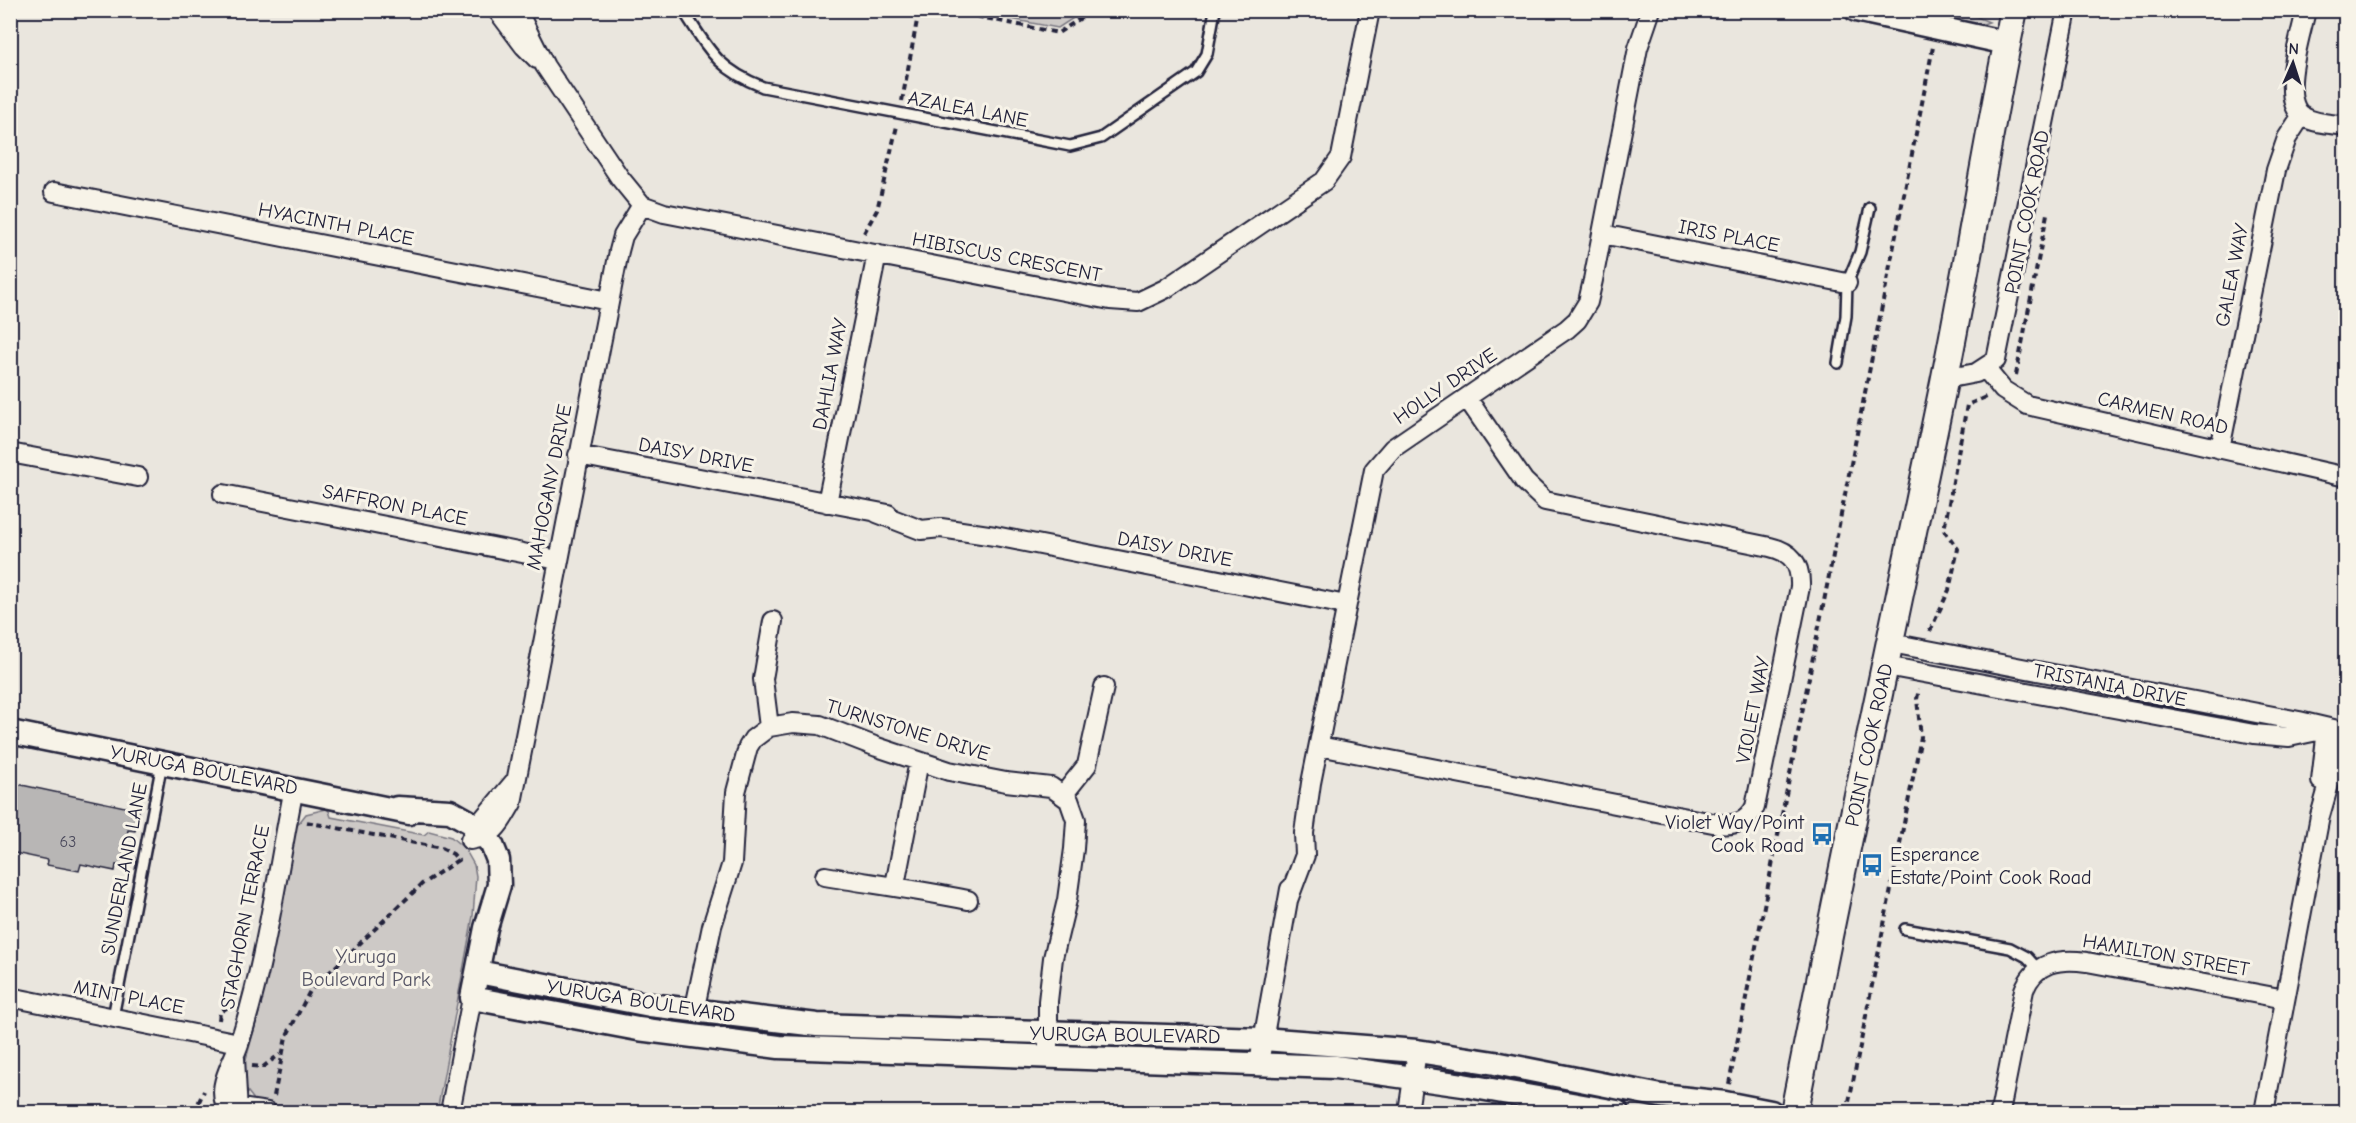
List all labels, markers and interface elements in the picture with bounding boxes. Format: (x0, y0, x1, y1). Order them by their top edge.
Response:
north arrow (2263, 33, 2323, 93)
text: N (2288, 40, 2299, 58)
street label: AZALEA LANE (906, 86, 1030, 132)
street label: POINT COOK ROAD (2000, 128, 2054, 296)
street label: HYACINTH PLACE (256, 198, 416, 250)
street label: IRIS PLACE (1677, 215, 1781, 257)
street label: GALEA WAY (2211, 221, 2253, 329)
street label: HIBISCUS CRESCENT (910, 227, 1104, 287)
street label: DAHLIA WAY (808, 316, 852, 432)
street label: HOLLY DRIVE (1389, 343, 1501, 429)
street label: CARMEN ROAD (2095, 387, 2231, 439)
street label: MAHOGANY DRIVE (522, 402, 576, 572)
street label: DAISY DRIVE (637, 433, 755, 477)
street label: SAFFRON PLACE (320, 480, 470, 530)
street label: DAISY DRIVE (1116, 527, 1234, 571)
street label: VIOLET WAY (1731, 654, 1775, 766)
street label: TRISTANIA DRIVE (2031, 659, 2189, 711)
street label: POINT COOK ROAD (1840, 661, 1898, 829)
street label: TURNSTONE DRIVE (824, 694, 992, 766)
street label: YURUGA BOULEVARD (108, 741, 300, 799)
street label: SUNDERLAND LANE (96, 781, 152, 957)
place label: Violet Way/Point Cook Road (1665, 811, 1805, 857)
bus stop icon: Violet Way/Point Cook Road (1809, 821, 1835, 847)
street label: STAGHORN TERRACE (216, 823, 274, 1011)
house number: 63 (60, 833, 76, 851)
place label: Esperance Estate/Point Cook Road (1890, 843, 2092, 889)
bus stop icon: Esperance Estate/Point Cook Road (1859, 852, 1885, 878)
street label: HAMILTON STREET (2081, 929, 2252, 981)
park label: Yuruga Boulevard Park (302, 945, 431, 991)
street label: MINT PLACE (72, 975, 186, 1019)
street label: YURUGA BOULEVARD (545, 975, 737, 1027)
street label: YURUGA BOULEVARD (1029, 1022, 1221, 1048)

